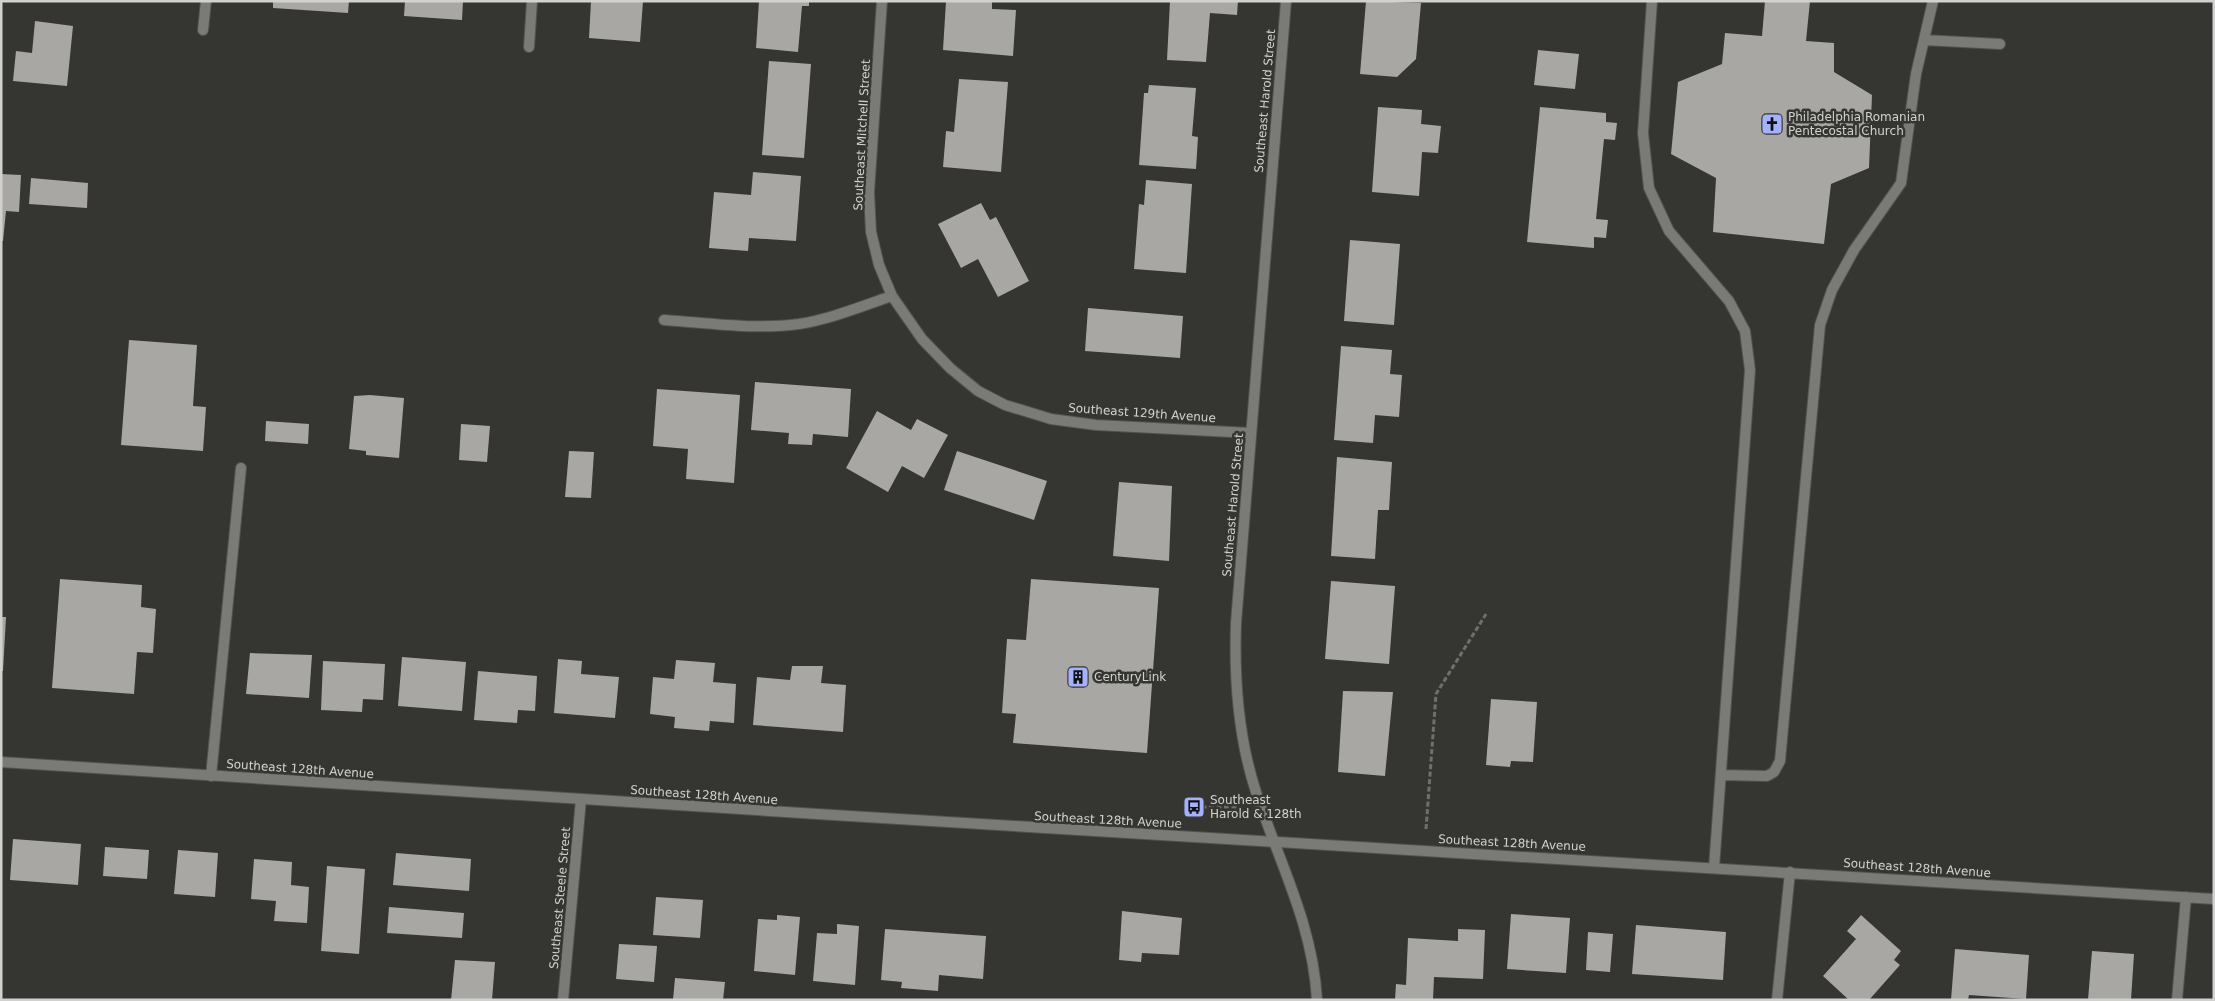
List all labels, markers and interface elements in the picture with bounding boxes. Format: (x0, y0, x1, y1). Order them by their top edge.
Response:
street label: Southeast Harold Street (1252, 28, 1278, 173)
street label: Southeast Mitchell Street (851, 59, 873, 211)
place label: Philadelphia Romanian Pentecostal Church (1788, 110, 1925, 138)
church icon: Philadelphia Romanian Pentecostal Church (1760, 112, 1784, 136)
street label: Southeast 129th Avenue (1068, 401, 1216, 425)
street label: Southeast Harold Street (1220, 432, 1246, 577)
building icon: CenturyLink (1066, 665, 1090, 689)
place label: CenturyLink (1094, 670, 1166, 684)
street label: Southeast 128th Avenue (226, 757, 374, 781)
street label: Southeast 128th Avenue (630, 783, 778, 807)
place label: Southeast Harold & 128th (1210, 793, 1302, 821)
bus stop icon: Southeast Harold & 128th (1182, 795, 1206, 819)
street label: Southeast 128th Avenue (1034, 809, 1182, 831)
street label: Southeast Steele Street (547, 826, 573, 970)
street label: Southeast 128th Avenue (1438, 832, 1586, 854)
street label: Southeast 128th Avenue (1843, 856, 1991, 880)

